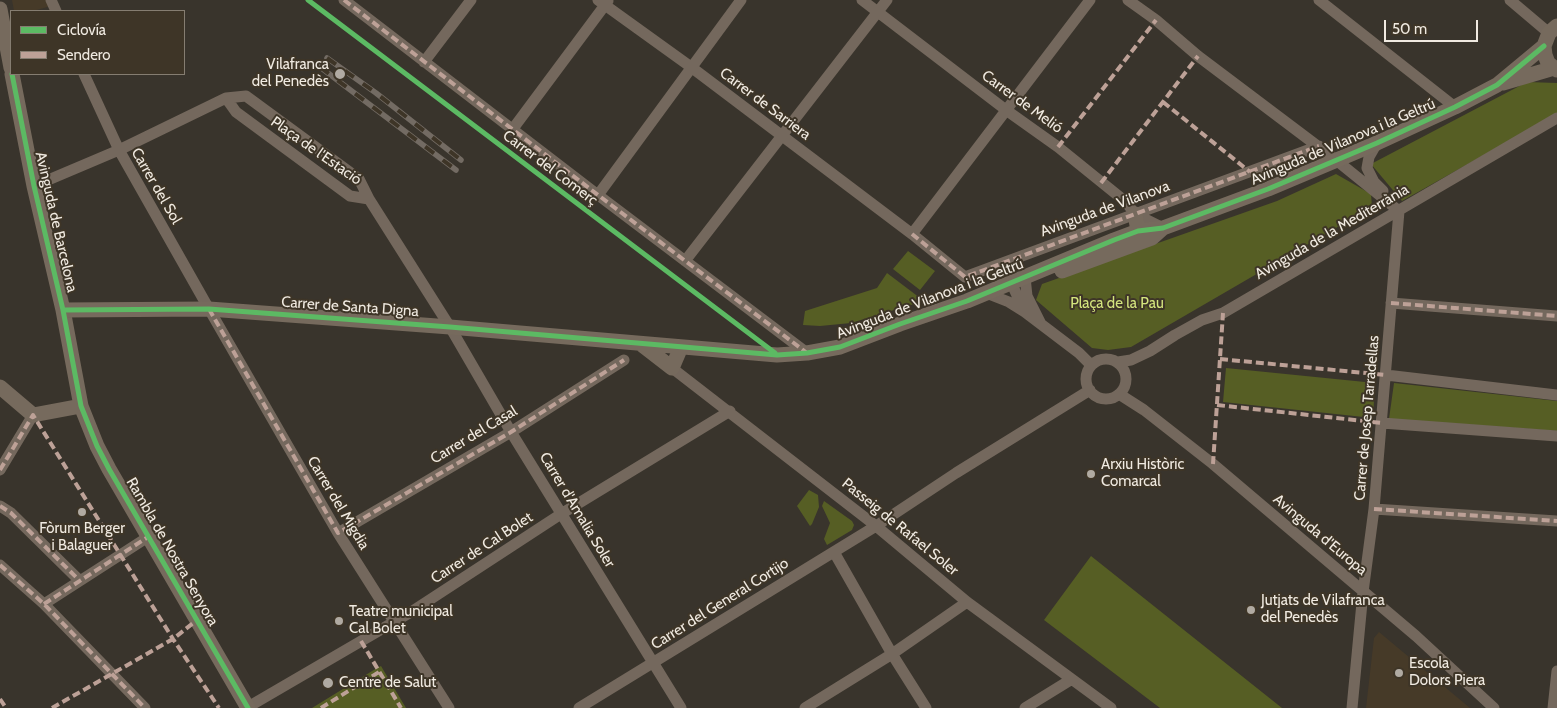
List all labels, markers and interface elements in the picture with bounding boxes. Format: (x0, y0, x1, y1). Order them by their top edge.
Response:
legend (10, 10, 185, 75)
scale bar (1387, 10, 1481, 42)
text: 50 m (1392, 20, 1427, 38)
text: Ciclovía (57, 21, 106, 39)
text: Sendero (57, 46, 111, 64)
place label: Vilafranca del Penedès (252, 56, 329, 91)
street label: Carrer de Sarriera (716, 64, 814, 144)
marker: Vilafranca del Penedès (333, 67, 347, 81)
street label: Carrer de Melió (978, 67, 1066, 137)
street label: Avinguda de Vilanova i la Geltrú (1248, 95, 1438, 189)
street label: Plaça de l'Estació (267, 113, 365, 189)
street label: Carrer del Comerç (499, 127, 601, 209)
street label: Carrer del Sol (127, 145, 185, 227)
street label: Avinguda de Barcelona (31, 150, 81, 294)
street label: Avinguda de Vilanova (1038, 177, 1172, 241)
street label: Avinguda de la Mediterrània (1252, 181, 1412, 283)
street label: Avinguda de Vilanova i la Geltrú (834, 255, 1026, 343)
street label: Carrer de Santa Digna (281, 293, 419, 321)
park label: Plaça de la Pau (1070, 295, 1164, 313)
street label: Carrer de Josep Tarradellas (1351, 335, 1383, 501)
street label: Carrer del Casal (427, 402, 521, 468)
street label: Carrer d'Amalia Soler (535, 449, 619, 571)
street label: Carrer del Migdia (303, 453, 373, 553)
place label: Arxiu Històric Comarcal (1101, 456, 1184, 491)
marker: Arxiu Històric Comarcal (1085, 468, 1097, 480)
street label: Passeig de Rafael Soler (838, 474, 962, 580)
street label: Rambla de Nostra Senyora (122, 475, 222, 629)
street label: Avinguda d'Europa (1269, 490, 1371, 580)
marker: Fòrum Berger i Balaguer (76, 506, 88, 518)
street label: Carrer de Cal Bolet (428, 508, 536, 588)
place label: Fòrum Berger i Balaguer (39, 520, 125, 555)
street label: Carrer del General Cortijo (648, 554, 792, 654)
place label: Jutjats de Vilafranca del Penedès (1261, 592, 1385, 627)
place label: Teatre municipal Cal Bolet (349, 603, 453, 638)
marker: Jutjats de Vilafranca del Penedès (1245, 604, 1257, 616)
marker: Teatre municipal Cal Bolet (333, 615, 345, 627)
place label: Escola Dolors Piera (1409, 655, 1485, 690)
marker: Escola Dolors Piera (1393, 667, 1405, 679)
place label: Centre de Salut (339, 674, 436, 692)
marker: Centre de Salut (321, 676, 335, 690)

